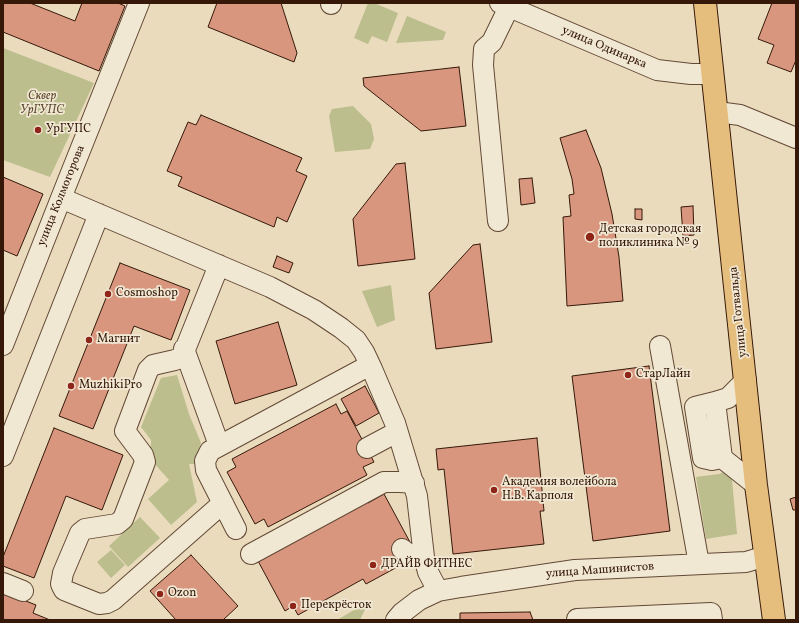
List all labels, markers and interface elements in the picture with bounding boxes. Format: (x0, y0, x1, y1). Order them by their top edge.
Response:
street label: улица Одинарка (559, 24, 649, 72)
park label: Сквер УрГУПС (20, 90, 64, 118)
place label: УрГУПС (46, 123, 91, 137)
marker: УрГУПС (33, 125, 43, 135)
street label: улица Колмогорова (35, 143, 89, 249)
place label: Детская городская поликлиника № 9 (599, 223, 701, 251)
marker: Детская городская поликлиника № 9 (584, 231, 596, 243)
street label: улица Готвальда (727, 266, 751, 358)
place label: Cosmoshop (116, 287, 178, 301)
marker: Cosmoshop (103, 289, 113, 299)
place label: Магнит (97, 333, 140, 347)
marker: Магнит (84, 335, 94, 345)
place label: СтарЛайн (636, 368, 691, 382)
marker: СтарЛайн (623, 370, 633, 380)
place label: MuzhikiPro (79, 379, 142, 393)
marker: MuzhikiPro (66, 381, 76, 391)
place label: Академия волейбола Н.В. Карполя (502, 476, 617, 504)
marker: Академия волейбола Н.В. Карполя (489, 485, 499, 495)
place label: ДРАЙВ ФИТНЕС (381, 558, 473, 572)
marker: ДРАЙВ ФИТНЕС (368, 560, 378, 570)
street label: улица Машинистов (545, 560, 655, 582)
place label: Ozon (168, 587, 196, 601)
marker: Ozon (155, 589, 165, 599)
place label: Перекрёсток (301, 599, 371, 613)
marker: Перекрёсток (288, 601, 298, 611)

